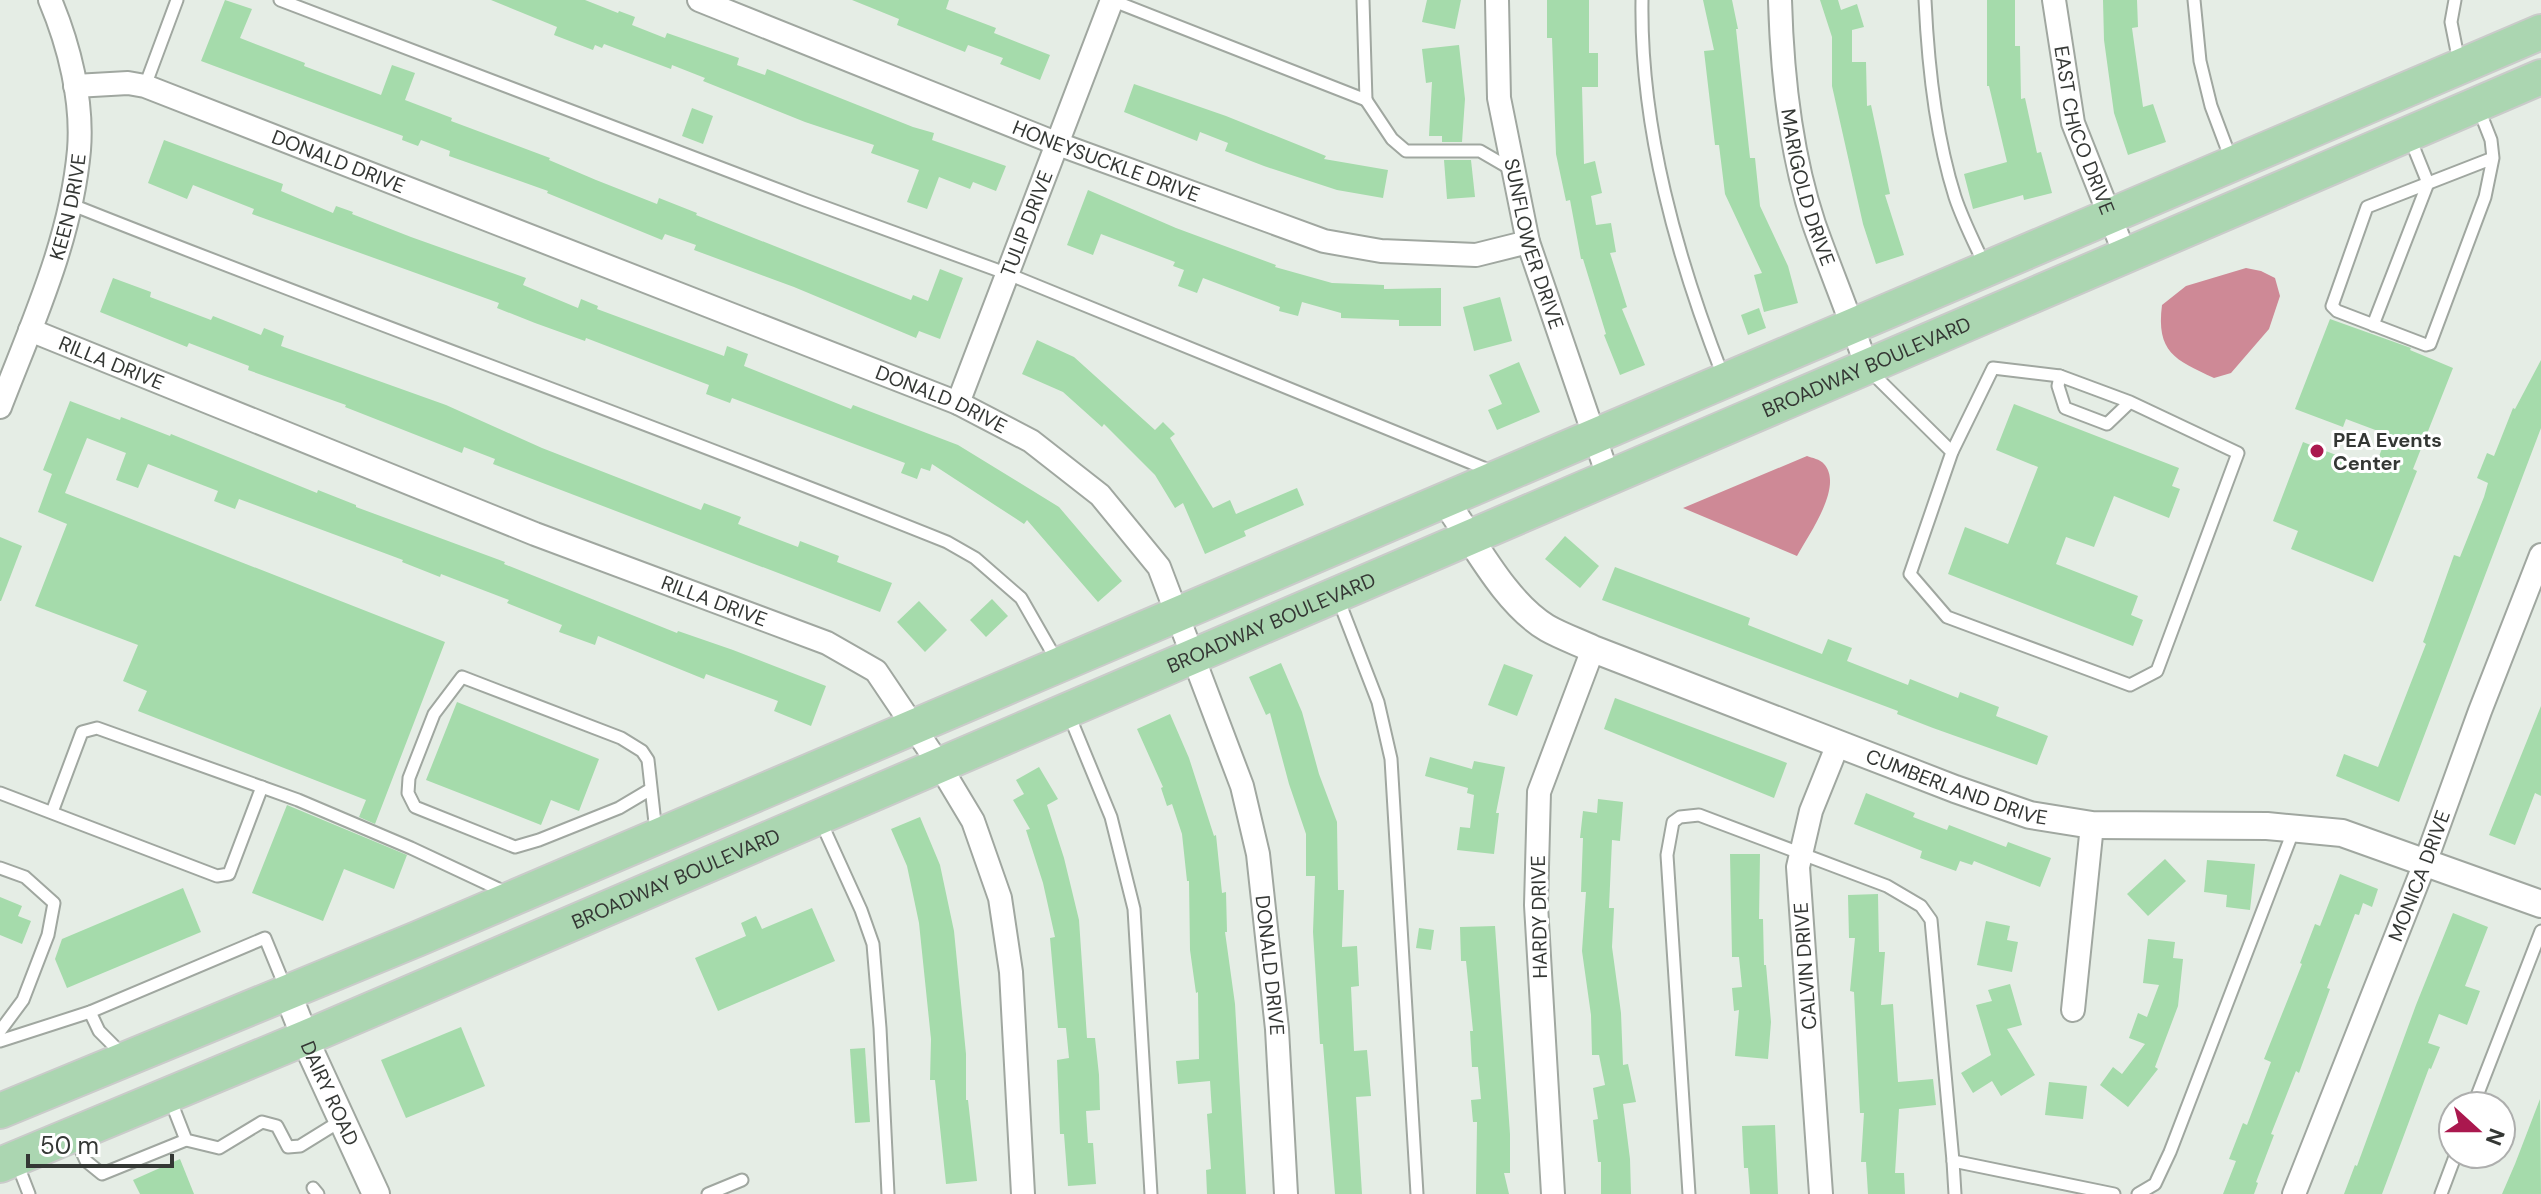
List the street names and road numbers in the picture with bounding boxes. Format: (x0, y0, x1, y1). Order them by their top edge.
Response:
street label: EAST CHICO DRIVE (2048, 44, 2121, 218)
street label: MARIGOLD DRIVE (1775, 107, 1841, 270)
street label: HONEYSUCKLE DRIVE (1009, 114, 1204, 208)
street label: DONALD DRIVE (268, 124, 409, 199)
street label: KEEN DRIVE (43, 152, 92, 263)
street label: SUNFLOWER DRIVE (1498, 156, 1570, 333)
street label: TULIP DRIVE (994, 167, 1059, 280)
street label: BROADWAY BOULEVARD (1758, 311, 1975, 423)
street label: RILLA DRIVE (55, 330, 168, 396)
street label: DONALD DRIVE (872, 359, 1012, 439)
street label: BROADWAY BOULEVARD (1163, 566, 1379, 679)
street label: RILLA DRIVE (658, 569, 771, 633)
street label: CUMBERLAND DRIVE (1862, 743, 2049, 831)
street label: MONICA DRIVE (2382, 807, 2456, 945)
street label: BROADWAY BOULEVARD (567, 822, 784, 935)
street label: HARDY DRIVE (1525, 855, 1553, 979)
street label: DONALD DRIVE (1250, 894, 1290, 1036)
street label: CALVIN DRIVE (1788, 901, 1822, 1031)
street label: DAIRY ROAD (295, 1037, 365, 1150)

